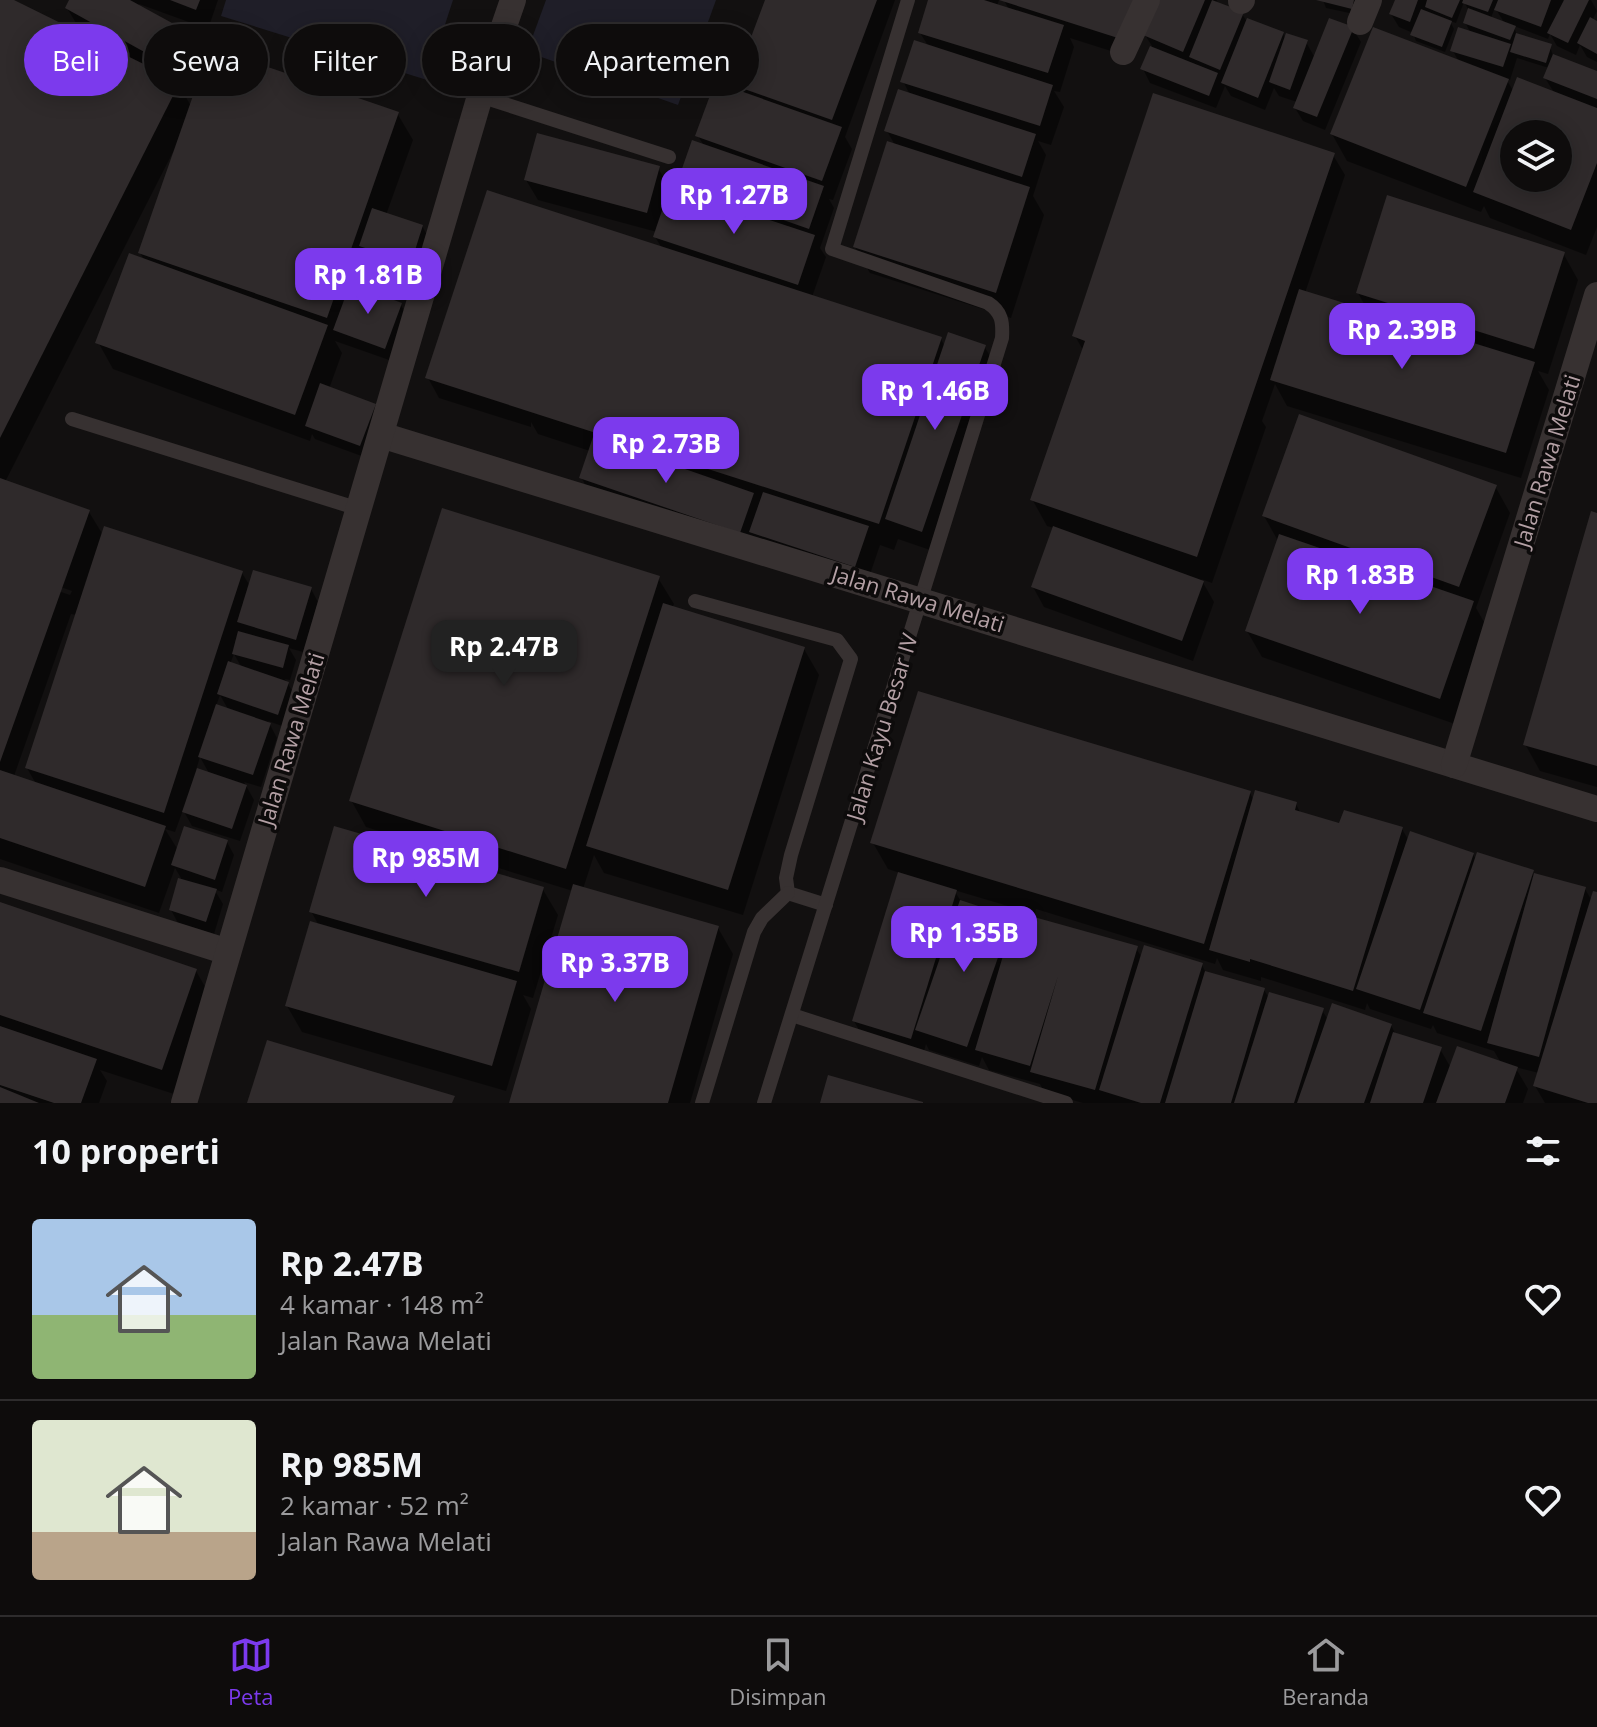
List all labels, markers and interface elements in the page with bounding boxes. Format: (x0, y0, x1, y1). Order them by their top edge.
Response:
chip: Beli (24, 24, 128, 96)
chip: Sewa (144, 24, 268, 96)
chip: Filter (284, 24, 406, 96)
chip: Baru (422, 24, 540, 96)
chip: Apartemen (556, 24, 759, 96)
map controls (1500, 120, 1572, 192)
button: layers (1500, 120, 1572, 192)
pin: Rp 1.27B (651, 168, 817, 236)
text: Rp 1.27B (679, 176, 789, 212)
pin: Rp 1.81B (285, 248, 451, 316)
text: Rp 1.81B (313, 256, 423, 292)
pin: Rp 2.39B (1319, 303, 1485, 371)
text: Rp 2.39B (1347, 311, 1457, 347)
pin: Rp 1.46B (852, 364, 1018, 432)
street label: Jalan Rawa Melati (1505, 371, 1587, 553)
text: Rp 1.46B (880, 372, 990, 408)
pin: Rp 2.73B (583, 417, 749, 485)
text: Rp 2.73B (611, 425, 721, 461)
pin: Rp 1.83B (1277, 548, 1443, 616)
text: Rp 1.83B (1305, 556, 1415, 592)
street label: Jalan Rawa Melati (826, 557, 1008, 639)
pin: Rp 2.47B (421, 620, 587, 688)
text: Rp 2.47B (449, 628, 559, 664)
street label: Jalan Kayu Besar IV (838, 629, 924, 826)
street label: Jalan Rawa Melati (249, 649, 331, 831)
pin: Rp 985M (352, 831, 500, 899)
text: Rp 985M (371, 839, 481, 875)
pin: Rp 1.35B (881, 906, 1047, 974)
text: Rp 1.35B (909, 914, 1019, 950)
pin: Rp 3.37B (532, 936, 698, 1004)
text: Rp 3.37B (560, 944, 670, 980)
text: 10 properti (32, 1128, 220, 1174)
icon: filters (1521, 1129, 1565, 1173)
text: Rp 2.47B (280, 1240, 424, 1286)
icon: home (96, 1251, 192, 1347)
icon: heart (1521, 1277, 1565, 1321)
text: 4 kamar · 148 m² (280, 1286, 484, 1322)
text: Jalan Rawa Melati (280, 1322, 492, 1358)
text: Rp 985M (280, 1441, 423, 1487)
icon: home (96, 1452, 192, 1548)
icon: heart (1521, 1478, 1565, 1522)
text: 2 kamar · 52 m² (280, 1487, 469, 1523)
text: Jalan Rawa Melati (280, 1523, 492, 1559)
tab: Peta (228, 1633, 274, 1711)
tab: Disimpan (729, 1633, 826, 1711)
tab: Beranda (1282, 1633, 1369, 1711)

